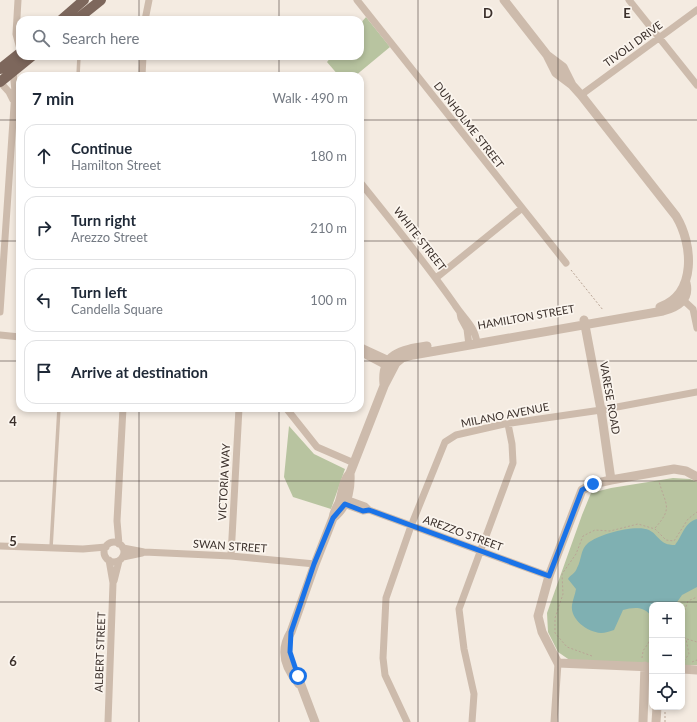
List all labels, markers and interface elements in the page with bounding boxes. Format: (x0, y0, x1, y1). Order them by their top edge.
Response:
text: D (483, 5, 493, 21)
text: E (623, 5, 631, 21)
search box (16, 16, 364, 60)
street label: TIVOLI DRIVE (601, 18, 665, 69)
icon: search (30, 27, 52, 49)
text: Search here (62, 29, 139, 47)
street label: DUNHOLME STREET (432, 79, 507, 171)
text: 7 min (32, 88, 74, 109)
text: Walk · 490 m (272, 90, 348, 106)
text: Continue (71, 139, 132, 157)
icon: ahead (33, 145, 55, 167)
text: 180 m (310, 148, 347, 164)
text: Hamilton Street (71, 157, 161, 173)
street label: WHITE STREET (392, 204, 450, 273)
text: Turn right (71, 211, 136, 229)
icon: right (33, 217, 55, 239)
text: 210 m (310, 220, 347, 236)
text: Arezzo Street (71, 229, 148, 245)
text: Turn left (71, 283, 127, 301)
icon: left (33, 289, 55, 311)
text: 100 m (310, 292, 347, 308)
text: Candella Square (71, 301, 163, 317)
street label: HAMILTON STREET (476, 301, 576, 331)
street label: VARESE ROAD (598, 360, 623, 435)
icon: arrive (33, 361, 55, 383)
text: Arrive at destination (71, 363, 208, 381)
street label: MILANO AVENUE (460, 400, 550, 429)
text: 4 (9, 413, 17, 429)
street label: VICTORIA WAY (215, 443, 232, 521)
route end (584, 475, 602, 493)
street label: AREZZO STREET (422, 512, 505, 553)
text: 5 (9, 533, 17, 549)
street label: SWAN STREET (193, 536, 268, 555)
map controls (649, 602, 685, 710)
button: + (649, 602, 685, 638)
street label: ALBERT STREET (92, 611, 107, 693)
button: − (649, 638, 685, 674)
text: 6 (9, 653, 17, 669)
route start (289, 667, 307, 685)
button: locate (649, 674, 685, 710)

